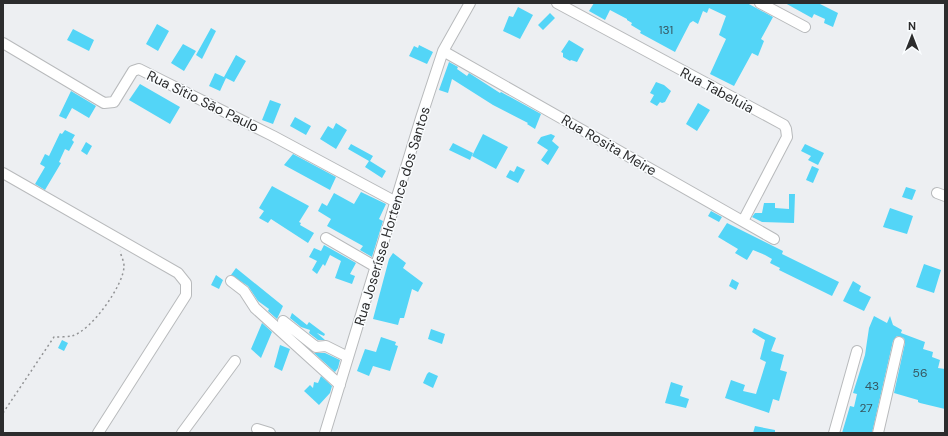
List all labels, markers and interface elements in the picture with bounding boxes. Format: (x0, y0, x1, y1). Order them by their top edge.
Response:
north arrow (892, 16, 932, 56)
text: N (908, 19, 916, 33)
house number: 131 (659, 22, 673, 38)
street label: Rua Tabeluia (677, 63, 757, 117)
street label: Rua Sítio São Paulo (144, 66, 262, 136)
street label: Rua Joserísse Hortence dos Santos (350, 104, 434, 328)
street label: Rua Rosita Meire (558, 110, 660, 180)
house number: 56 (913, 365, 927, 381)
house number: 43 (865, 378, 879, 394)
house number: 27 (859, 400, 873, 416)

